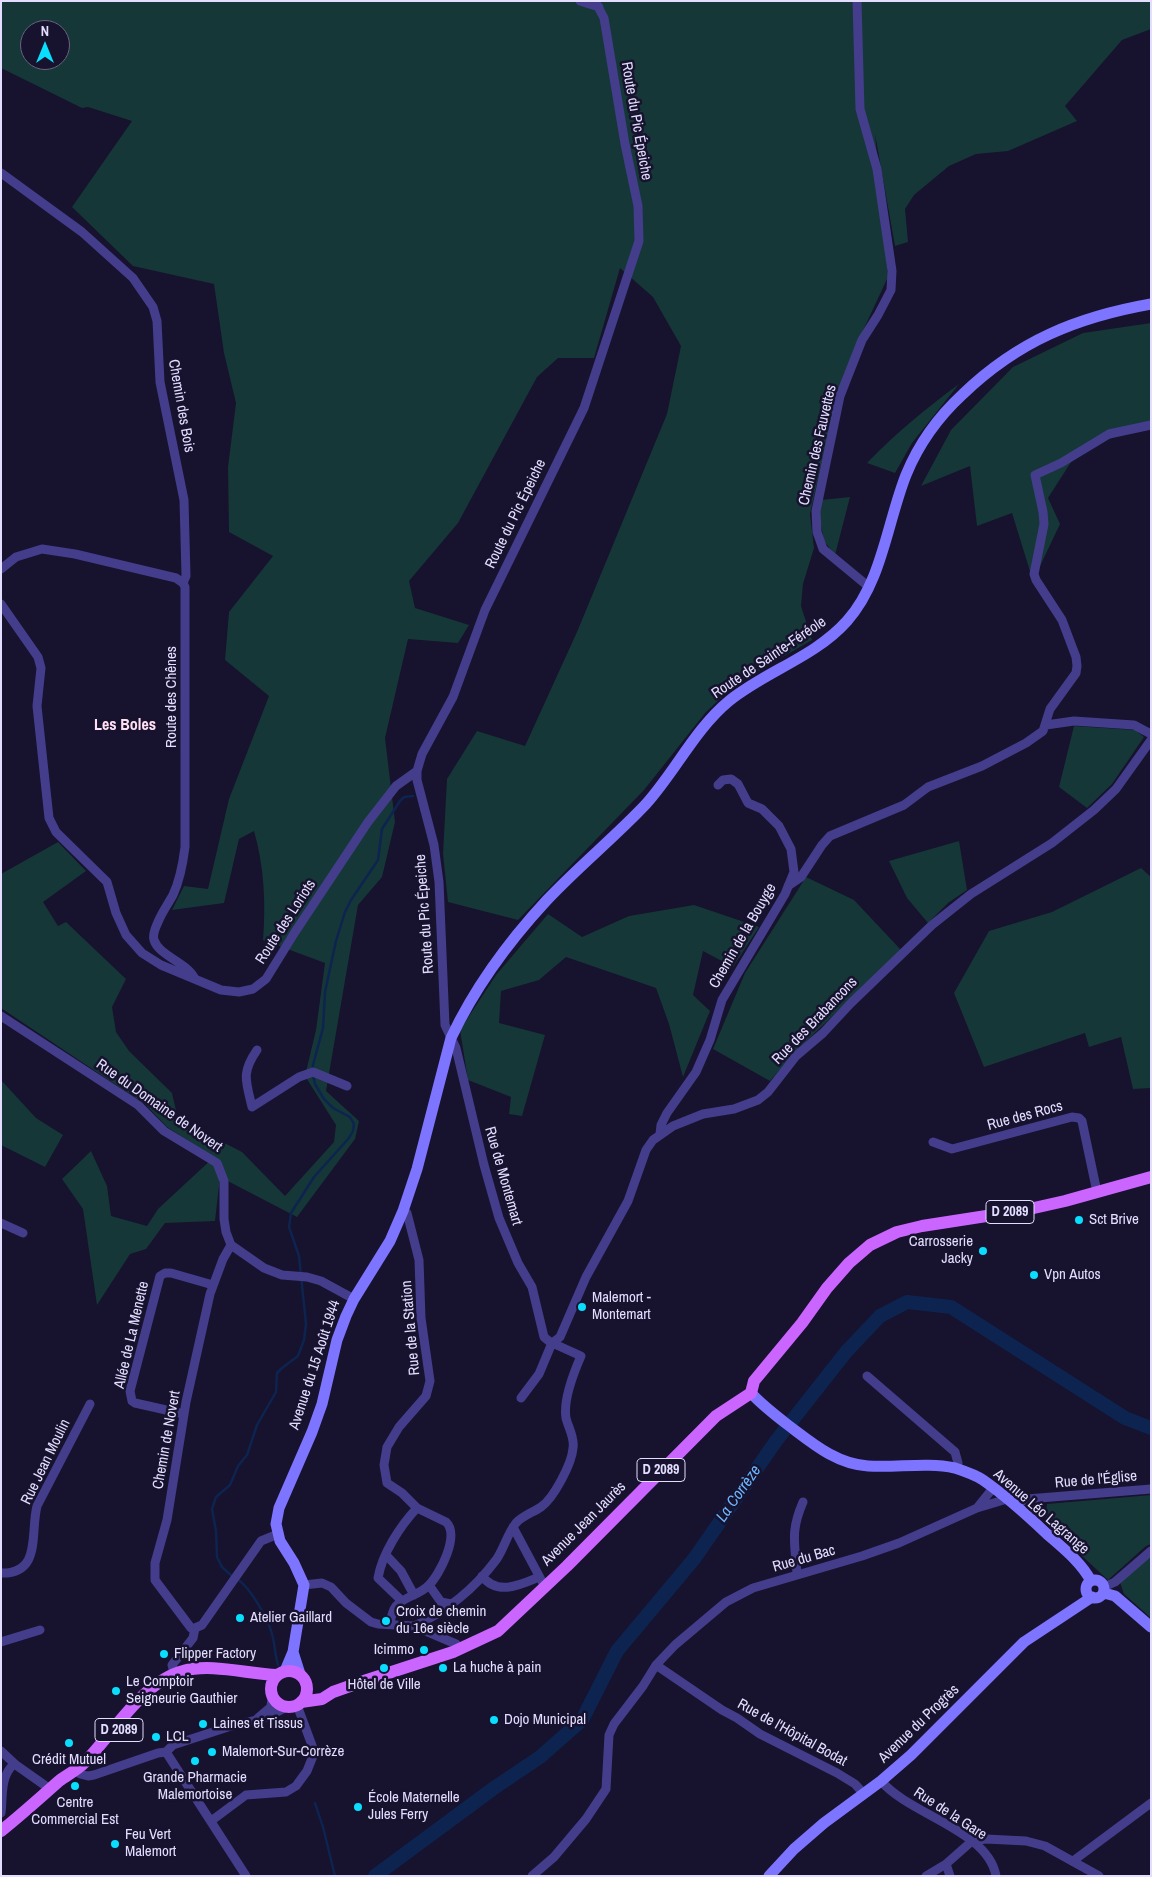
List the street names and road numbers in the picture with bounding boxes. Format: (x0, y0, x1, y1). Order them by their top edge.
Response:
street label: Route du Pic Épeiche (617, 61, 655, 181)
street label: Chemin des Bois (164, 358, 198, 454)
street label: Chemin des Fauvettes (795, 383, 841, 507)
street label: Route du Pic Épeiche (482, 456, 550, 572)
street label: Route de Sainte-Féréole (708, 613, 830, 703)
street label: Route des Chênes (163, 646, 181, 748)
street label: Route du Pic Épeiche (412, 854, 438, 974)
street label: Route des Loriots (252, 876, 320, 968)
street label: Chemin de la Bouyge (706, 880, 780, 992)
street label: Rue des Brabancons (769, 973, 861, 1069)
street label: Rue du Domaine de Novert (93, 1056, 225, 1156)
street label: Rue des Rocs (985, 1097, 1065, 1135)
street label: Rue de Montemart (480, 1125, 526, 1227)
road number: D 2089 (986, 1200, 1034, 1224)
street label: Allée de La Menette (111, 1280, 153, 1390)
street label: Rue de la Station (398, 1280, 424, 1376)
street label: Avenue du 15 Août 1944 (286, 1298, 344, 1432)
street label: Chemin de Novert (149, 1389, 185, 1491)
street label: Rue Jean Moulin (18, 1416, 74, 1508)
road number: D 2089 (637, 1458, 685, 1482)
street label: Avenue Léo Lagrange (989, 1466, 1093, 1558)
street label: Rue de l'Église (1054, 1467, 1138, 1493)
street label: Avenue Jean Jaurès (538, 1478, 630, 1570)
street label: Rue du Bac (771, 1541, 837, 1577)
street label: Avenue du Progrès (875, 1681, 963, 1767)
street label: Rue de l'Hôpital Bodat (734, 1695, 850, 1771)
road number: D 2089 (95, 1718, 143, 1742)
street label: Rue de la Gare (910, 1784, 990, 1844)

